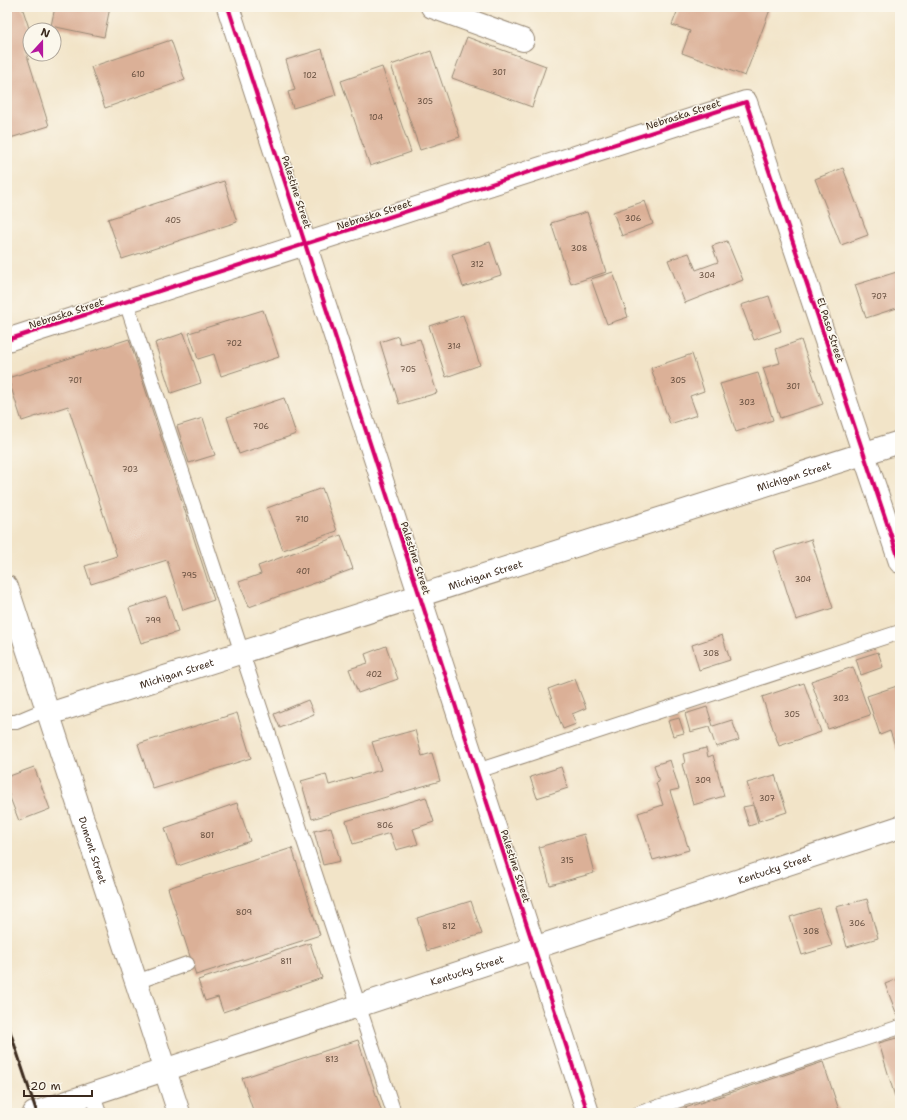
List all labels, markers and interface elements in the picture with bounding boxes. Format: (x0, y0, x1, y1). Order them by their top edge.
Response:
north arrow (22, 22, 62, 62)
text: N (39, 25, 52, 42)
house number: 301 (492, 67, 506, 78)
house number: 610 (131, 69, 145, 80)
house number: 102 (303, 70, 317, 81)
house number: 305 (417, 96, 433, 107)
street label: Nebraska Street (644, 96, 722, 133)
house number: 104 (369, 112, 383, 123)
street label: Palestine Street (279, 154, 314, 230)
street label: Nebraska Street (335, 196, 413, 233)
house number: 306 (625, 213, 642, 224)
house number: 405 (165, 215, 181, 226)
house number: 308 (571, 243, 587, 254)
house number: 312 (470, 259, 484, 270)
house number: 304 (699, 270, 716, 281)
house number: 707 (871, 291, 887, 302)
street label: Nebraska Street (27, 295, 105, 332)
street label: El Paso Street (814, 296, 847, 364)
house number: 702 (226, 338, 242, 349)
house number: 314 (447, 341, 461, 352)
house number: 705 (400, 364, 416, 375)
house number: 701 (68, 375, 82, 386)
house number: 305 (670, 375, 686, 386)
house number: 301 (786, 381, 800, 392)
house number: 303 (739, 397, 755, 408)
house number: 706 (253, 421, 270, 432)
street label: Michigan Street (755, 458, 833, 494)
house number: 703 (122, 464, 138, 475)
house number: 710 (295, 514, 309, 525)
street label: Palestine Street (398, 520, 433, 596)
street label: Michigan Street (447, 557, 524, 593)
house number: 401 (296, 566, 310, 577)
house number: 795 (181, 570, 197, 581)
house number: 304 (795, 574, 812, 585)
house number: 799 (145, 615, 161, 626)
house number: 308 (703, 648, 719, 659)
street label: Michigan Street (138, 656, 216, 692)
house number: 402 (366, 669, 383, 680)
house number: 303 (833, 693, 849, 704)
house number: 305 (784, 709, 800, 720)
house number: 309 (695, 775, 711, 786)
house number: 307 (759, 793, 776, 804)
street label: Dumont Street (76, 815, 110, 886)
house number: 806 (377, 820, 394, 831)
street label: Palestine Street (498, 828, 533, 904)
house number: 801 (200, 830, 214, 841)
street label: Kentucky Street (736, 851, 813, 887)
house number: 315 (560, 855, 574, 866)
house number: 809 (236, 907, 252, 918)
house number: 306 (849, 918, 866, 929)
house number: 812 (442, 921, 456, 932)
house number: 308 (803, 926, 819, 937)
street label: Kentucky Street (429, 952, 506, 989)
house number: 811 (280, 956, 292, 967)
house number: 813 (325, 1054, 339, 1065)
scale bar (24, 1072, 92, 1098)
text: 20 m (30, 1078, 61, 1094)

